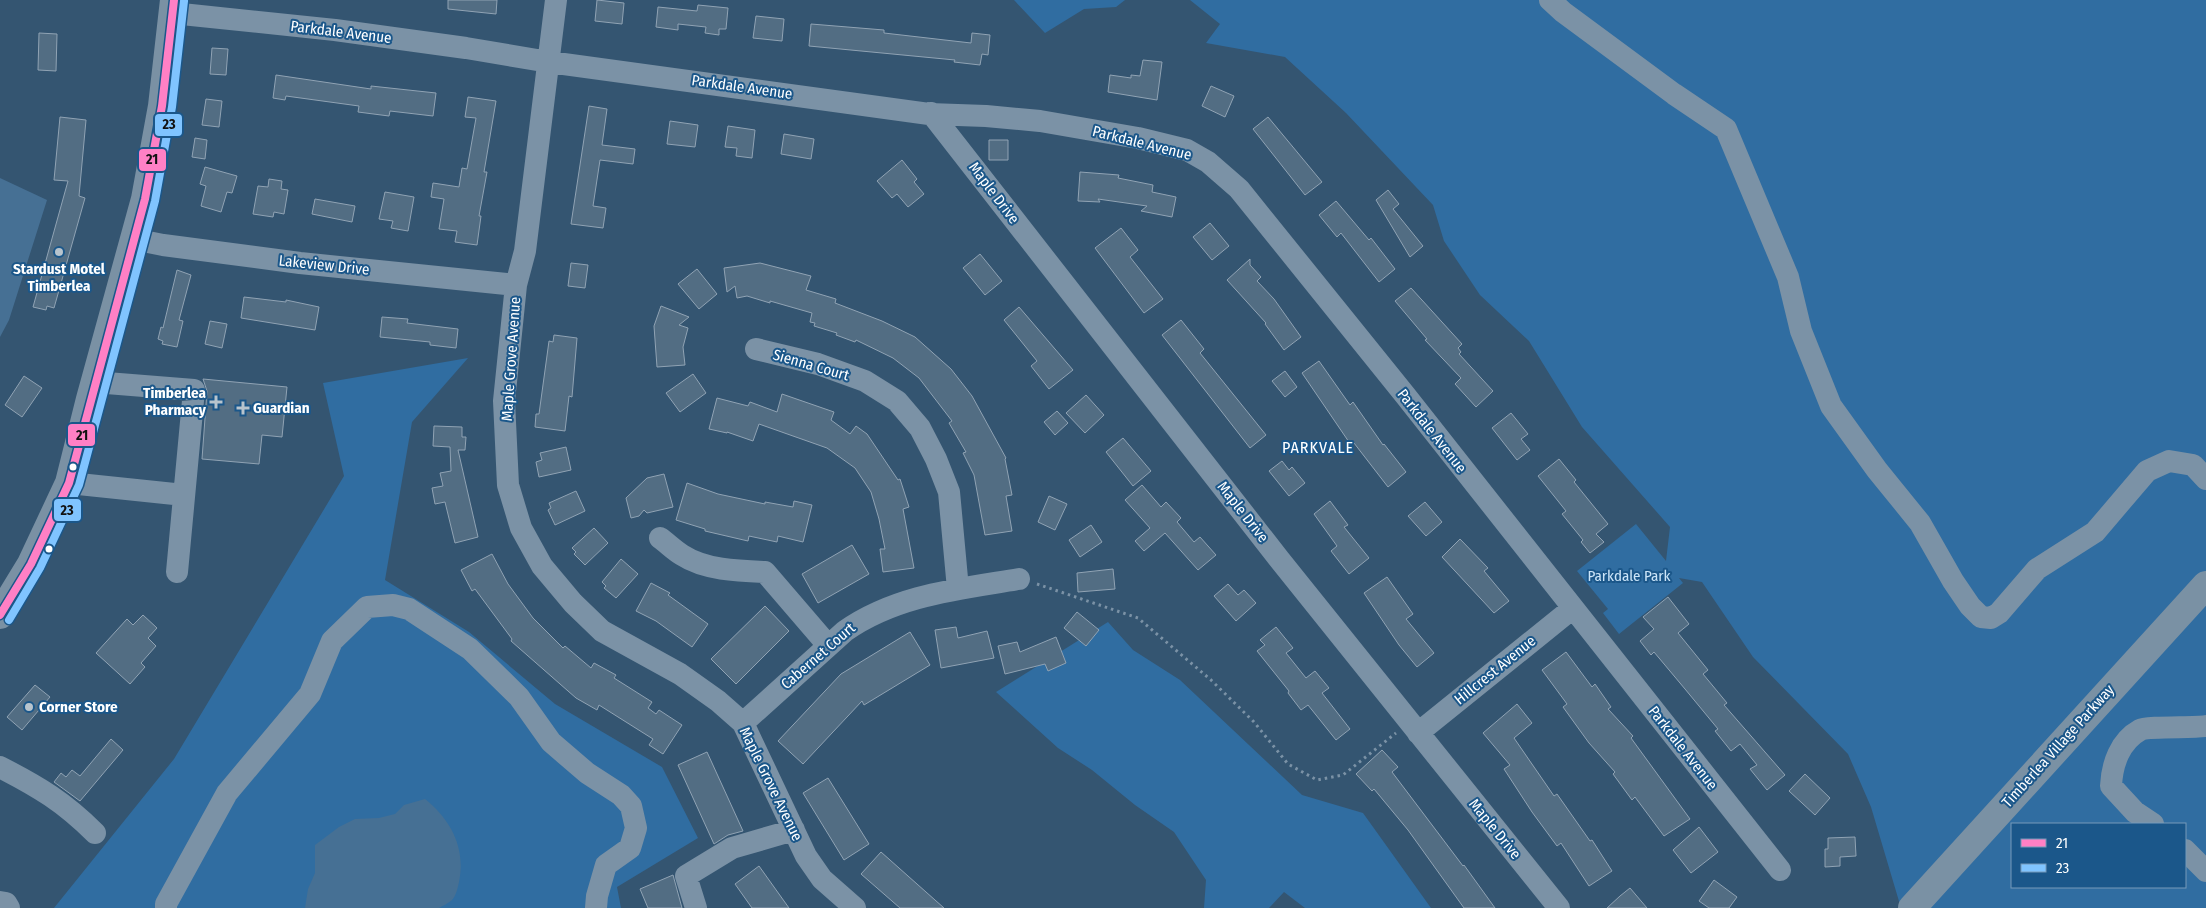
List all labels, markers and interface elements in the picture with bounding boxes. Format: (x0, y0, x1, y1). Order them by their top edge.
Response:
street label: Parkdale Avenue (289, 17, 393, 47)
street label: Parkdale Avenue (690, 71, 794, 103)
line badge: 23 (154, 113, 183, 137)
text: 23 (161, 116, 176, 133)
street label: Parkdale Avenue (1091, 122, 1193, 164)
line badge: 21 (138, 148, 167, 172)
text: 21 (145, 151, 158, 168)
street label: Maple Drive (965, 159, 1023, 227)
marker: Stardust Motel Timberlea (53, 246, 65, 258)
street label: Lakeview Drive (278, 251, 370, 279)
place label: Stardust Motel Timberlea (13, 260, 106, 295)
street label: Maple Grove Avenue (498, 296, 524, 422)
street label: Sienna Court (771, 346, 851, 384)
place label: Timberlea Pharmacy (143, 384, 207, 419)
street label: Parkdale Avenue (1394, 385, 1470, 477)
marker: Timberlea Pharmacy (210, 396, 222, 408)
place label: Guardian (253, 399, 310, 417)
marker: Guardian (237, 402, 249, 414)
line badge: 21 (67, 423, 96, 447)
text: 21 (75, 427, 88, 444)
district label: PARKVALE (1282, 438, 1354, 457)
unlabelled marker (68, 462, 78, 472)
street label: Maple Drive (1214, 478, 1272, 546)
line badge: 23 (53, 498, 82, 522)
text: 23 (59, 502, 74, 519)
unlabelled marker (44, 544, 54, 554)
park label: Parkdale Park (1587, 567, 1671, 585)
street label: Cabernet Court (777, 619, 859, 693)
street label: Hillcrest Avenue (1451, 632, 1539, 708)
street label: Timberlea Village Parkway (1998, 681, 2118, 811)
place label: Corner Store (39, 698, 118, 716)
marker: Corner Store (23, 701, 35, 713)
street label: Parkdale Avenue (1645, 702, 1721, 794)
street label: Maple Grove Avenue (736, 724, 806, 844)
street label: Maple Drive (1465, 795, 1525, 863)
legend (2011, 823, 2186, 888)
text: 21 (2056, 834, 2068, 852)
text: 23 (2056, 859, 2070, 877)

